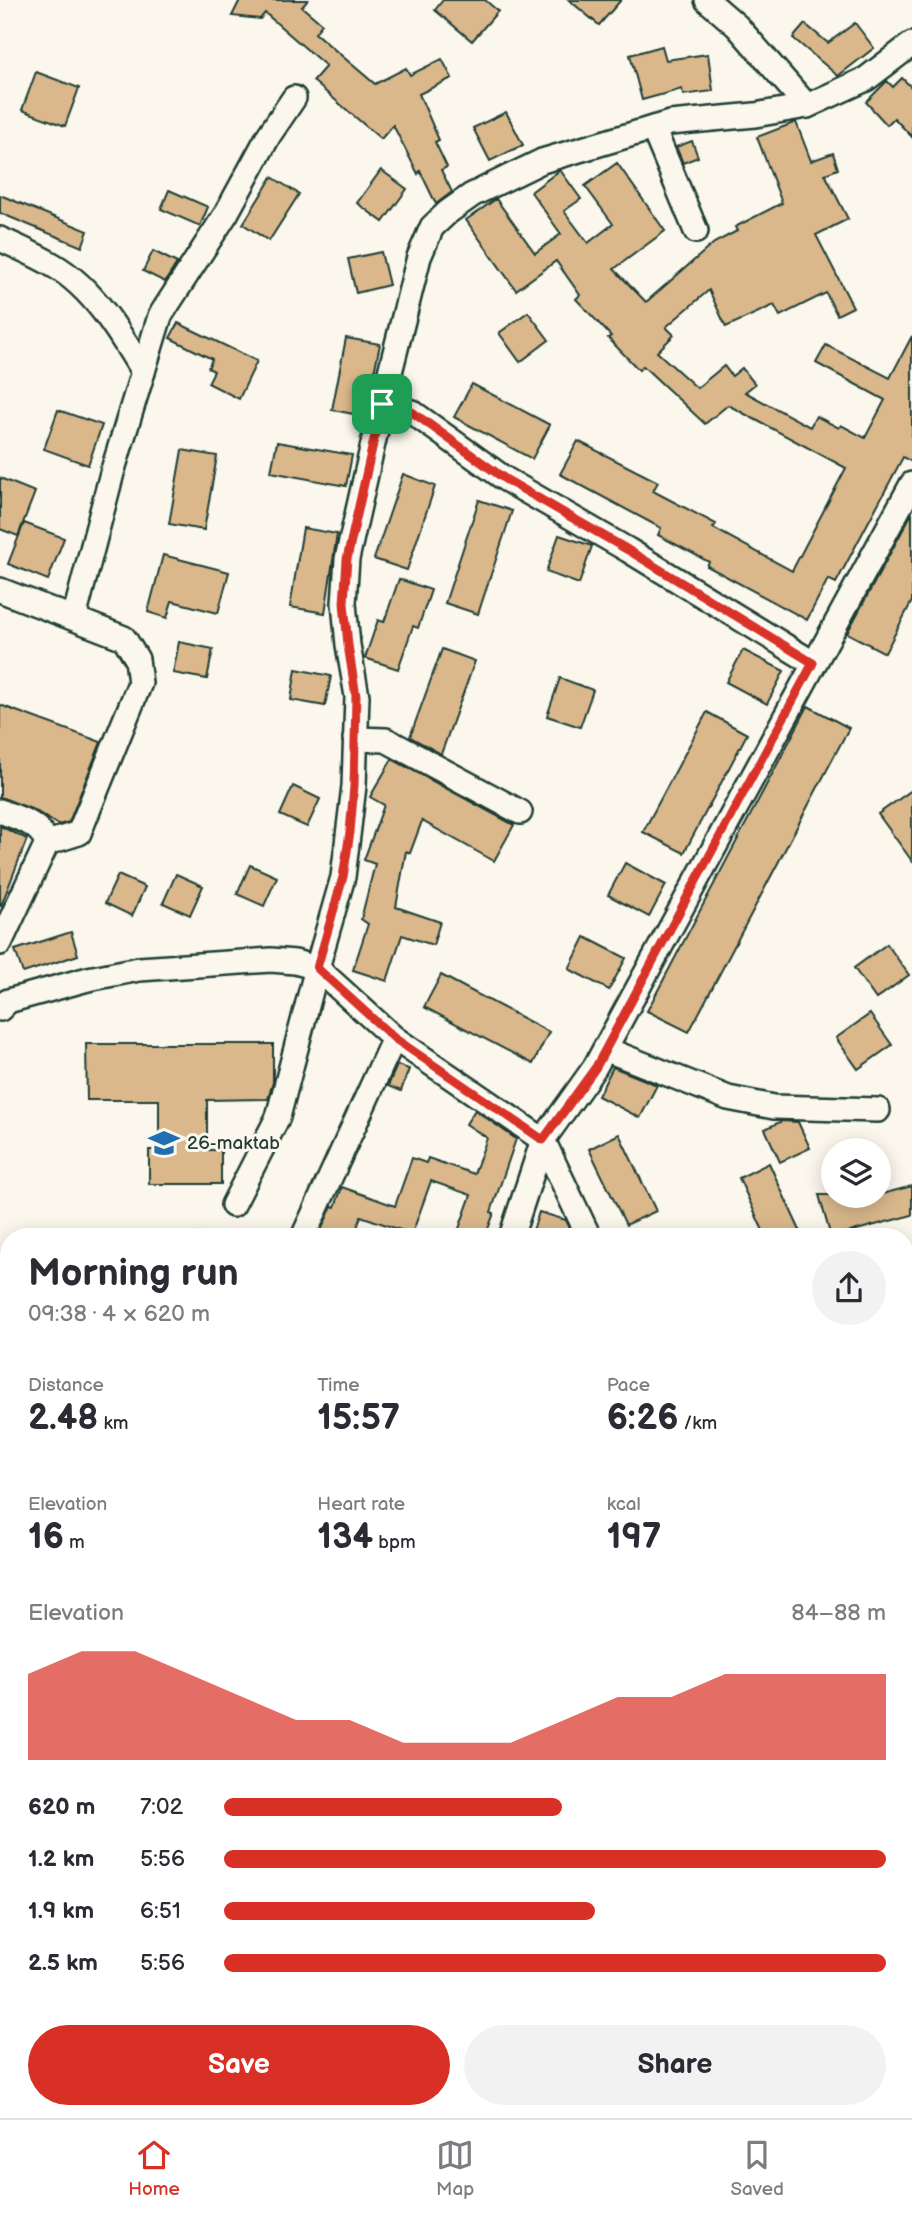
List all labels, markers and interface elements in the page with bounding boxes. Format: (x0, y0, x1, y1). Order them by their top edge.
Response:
pin (352, 374, 412, 434)
icon: arrive (363, 385, 401, 423)
school or university icon: 26-maktab (147, 1126, 181, 1160)
place label: 26-maktab (187, 1132, 280, 1155)
map controls (821, 1138, 891, 1208)
button: layers (821, 1138, 891, 1208)
text: Morning run (28, 1251, 239, 1296)
button: share (812, 1251, 886, 1325)
text: 09:38 · 4 × 620 m (28, 1300, 210, 1328)
text: Distance (28, 1374, 104, 1397)
text: Time (317, 1374, 359, 1397)
text: Pace (607, 1374, 650, 1397)
text: 2.48 (28, 1397, 98, 1440)
text: 15:57 (317, 1397, 400, 1440)
text: 6:26 (607, 1397, 678, 1440)
text: km (98, 1412, 128, 1435)
text: /km (678, 1412, 717, 1435)
text: Elevation (28, 1493, 107, 1516)
text: Heart rate (317, 1493, 405, 1516)
text: kcal (607, 1493, 641, 1516)
text: 16 (28, 1516, 64, 1559)
text: 134 (317, 1516, 373, 1559)
text: 197 (607, 1516, 661, 1559)
text: m (64, 1531, 85, 1554)
text: bpm (373, 1531, 416, 1554)
text: Elevation (28, 1599, 124, 1627)
text: 84–88 m (791, 1599, 886, 1627)
text: 620 m (28, 1793, 95, 1821)
text: 7:02 (140, 1793, 183, 1821)
text: 1.2 km (28, 1845, 94, 1873)
text: 5:56 (140, 1845, 185, 1873)
text: 1.9 km (28, 1897, 94, 1925)
text: 6:51 (140, 1897, 181, 1925)
text: 2.5 km (28, 1949, 98, 1977)
text: 5:56 (140, 1949, 185, 1977)
button: Save (28, 2025, 450, 2105)
button: Share (464, 2025, 886, 2105)
tab: Home (128, 2136, 180, 2201)
tab: Map (436, 2136, 474, 2201)
tab: Saved (731, 2136, 784, 2201)

